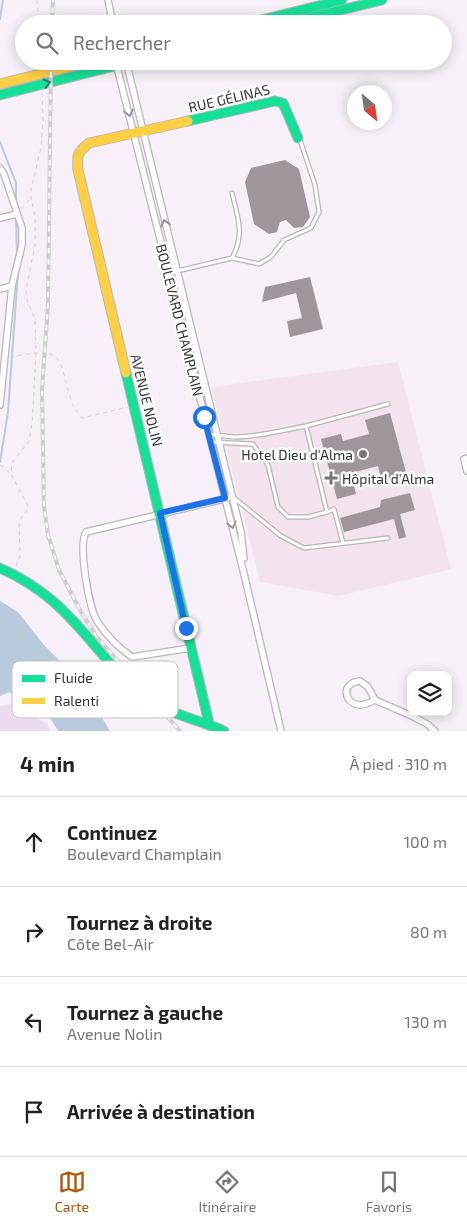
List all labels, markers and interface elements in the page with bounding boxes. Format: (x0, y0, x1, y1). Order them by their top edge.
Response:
search box (15, 15, 452, 70)
icon: search (33, 29, 61, 57)
text: Rechercher (73, 31, 171, 54)
one-way arrow (43, 78, 52, 89)
street label: RUE GÉLINAS (187, 80, 271, 116)
north arrow (347, 85, 392, 130)
one-way arrow (123, 108, 134, 117)
one-way arrow (160, 219, 171, 228)
street label: BOULEVARD CHAMPLAIN (153, 242, 207, 398)
street label: AVENUE NOLIN (127, 352, 167, 448)
route start (193, 406, 216, 429)
place label: Hotel Dieu d'Alma (241, 446, 353, 463)
marker: Hotel Dieu d'Alma (357, 448, 369, 460)
place label: Hôpital d'Alma (342, 470, 434, 487)
marker: Hôpital d'Alma (324, 471, 338, 485)
one-way arrow (226, 521, 237, 530)
route end (175, 617, 198, 640)
legend (12, 661, 178, 718)
text: Fluide (54, 669, 93, 686)
map controls (407, 671, 452, 716)
button: layers (407, 671, 452, 716)
text: Ralenti (54, 692, 99, 709)
text: 4 min (20, 751, 75, 776)
text: À pied · 310 m (349, 754, 447, 773)
text: Continuez (67, 821, 157, 844)
icon: ahead (20, 828, 48, 856)
text: 100 m (404, 832, 447, 851)
text: Boulevard Champlain (67, 844, 222, 863)
text: Tournez à droite (67, 911, 213, 934)
icon: right (20, 918, 48, 946)
text: 80 m (410, 922, 447, 941)
text: Côte Bel-Air (67, 934, 154, 953)
text: Tournez à gauche (67, 1001, 223, 1024)
icon: left (20, 1008, 48, 1036)
text: 130 m (405, 1012, 447, 1031)
text: Avenue Nolin (67, 1024, 163, 1043)
icon: arrive (20, 1098, 48, 1126)
text: Arrivée à destination (67, 1100, 255, 1123)
tab: Carte (55, 1168, 89, 1215)
tab: Itinéraire (198, 1168, 256, 1215)
tab: Favoris (366, 1168, 412, 1215)

